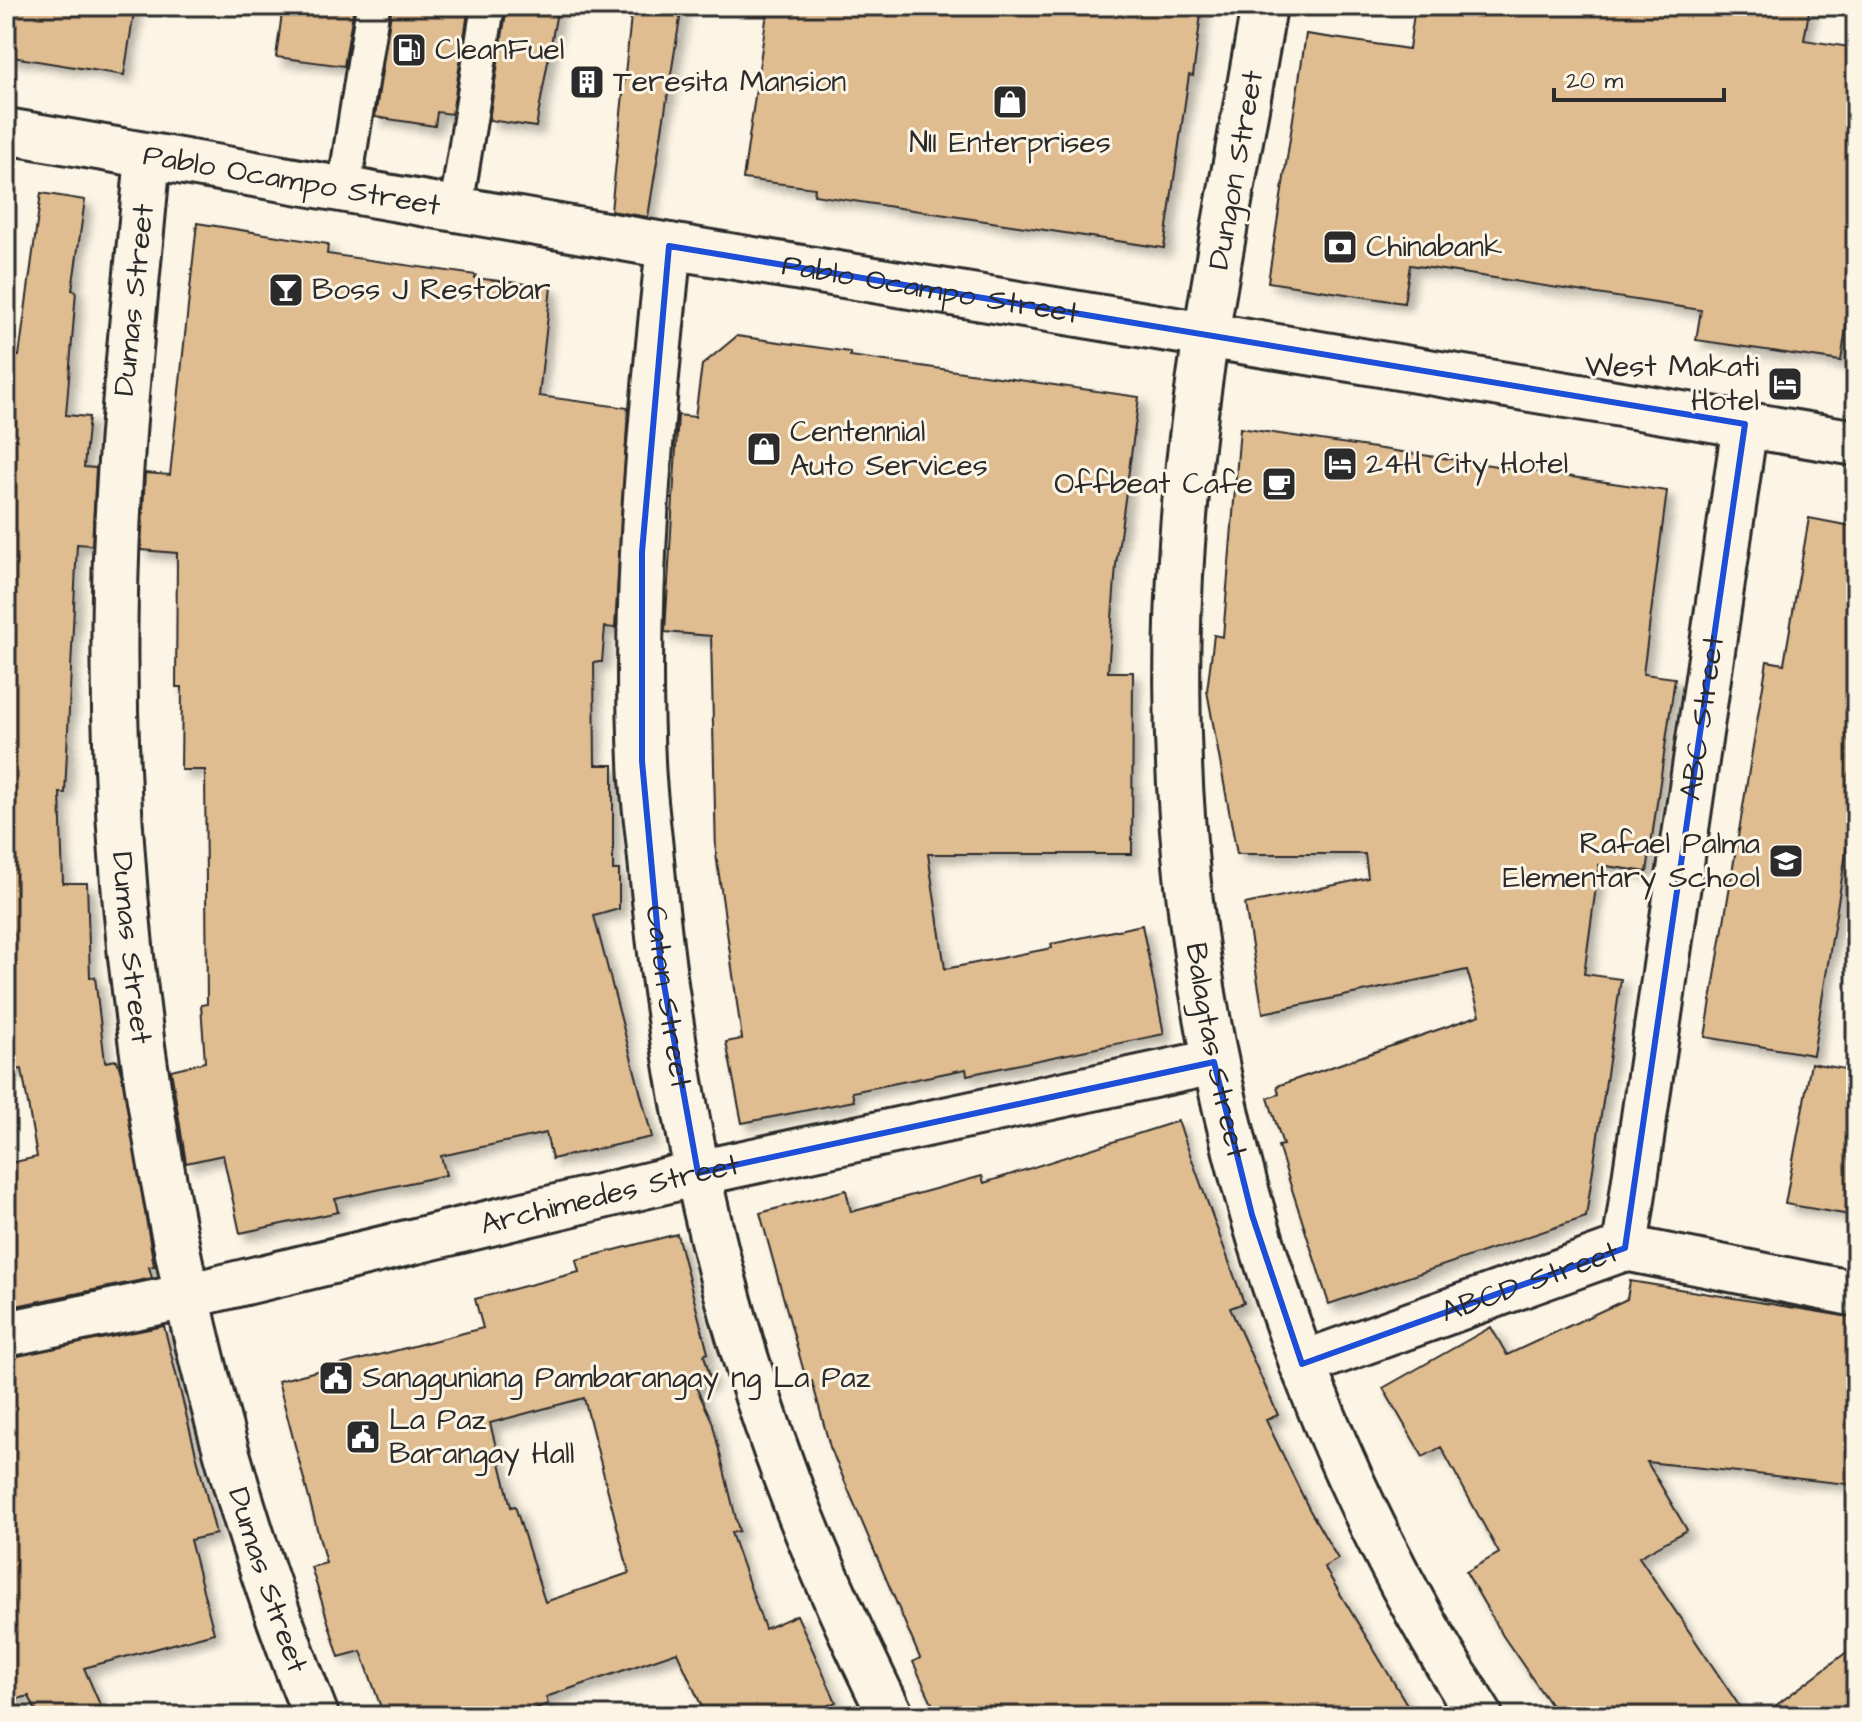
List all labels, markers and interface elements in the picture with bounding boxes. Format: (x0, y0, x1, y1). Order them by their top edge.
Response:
place label: CleanFuel (435, 29, 564, 71)
fuel station icon: CleanFuel (390, 31, 428, 69)
scale bar (1554, 52, 1724, 102)
place label: Teresita Mansion (613, 61, 846, 103)
building icon: Teresita Mansion (568, 63, 606, 101)
text: 20 m (1566, 64, 1623, 98)
street label: Dungon Street (1198, 67, 1275, 273)
shop icon: NII Enterprises (991, 83, 1029, 121)
place label: NII Enterprises (909, 122, 1111, 164)
street label: Pablo Ocampo Street (140, 134, 444, 227)
street label: Dumas Street (103, 202, 165, 398)
place label: Chinabank (1366, 226, 1502, 268)
bank icon: Chinabank (1321, 228, 1359, 266)
street label: Pablo Ocampo Street (779, 244, 1082, 335)
place label: Boss J Restobar (312, 269, 551, 311)
bar icon: Boss J Restobar (267, 271, 305, 309)
place label: West Makati Hotel (1585, 346, 1759, 422)
hotel icon: West Makati Hotel (1766, 365, 1804, 403)
place label: Centennial Auto Services (790, 411, 988, 487)
shop icon: Centennial Auto Services (745, 430, 783, 468)
place label: 24H City Hotel (1366, 443, 1568, 486)
hotel icon: 24H City Hotel (1321, 445, 1359, 483)
place label: Offbeat Cafe (1054, 463, 1253, 505)
cafe icon: Offbeat Cafe (1260, 465, 1298, 503)
street label: ABC Street (1669, 632, 1735, 803)
place label: Rafael Palma Elementary School (1503, 823, 1760, 900)
school or university icon: Rafael Palma Elementary School (1767, 842, 1805, 880)
street label: Dumas Street (101, 850, 163, 1047)
street label: Caton Street (635, 903, 702, 1092)
street label: Balagtas Street (1175, 940, 1258, 1163)
street label: Archimedes Street (476, 1144, 743, 1246)
street label: ABCD Street (1435, 1231, 1624, 1333)
place label: Sangguniang Pambarangay ng La Paz (362, 1357, 871, 1400)
public building icon: Sangguniang Pambarangay ng La Paz (317, 1359, 355, 1397)
place label: La Paz Barangay Hall (389, 1399, 574, 1476)
public building icon: La Paz Barangay Hall (344, 1418, 382, 1456)
street label: Dumas Street (217, 1482, 318, 1679)

